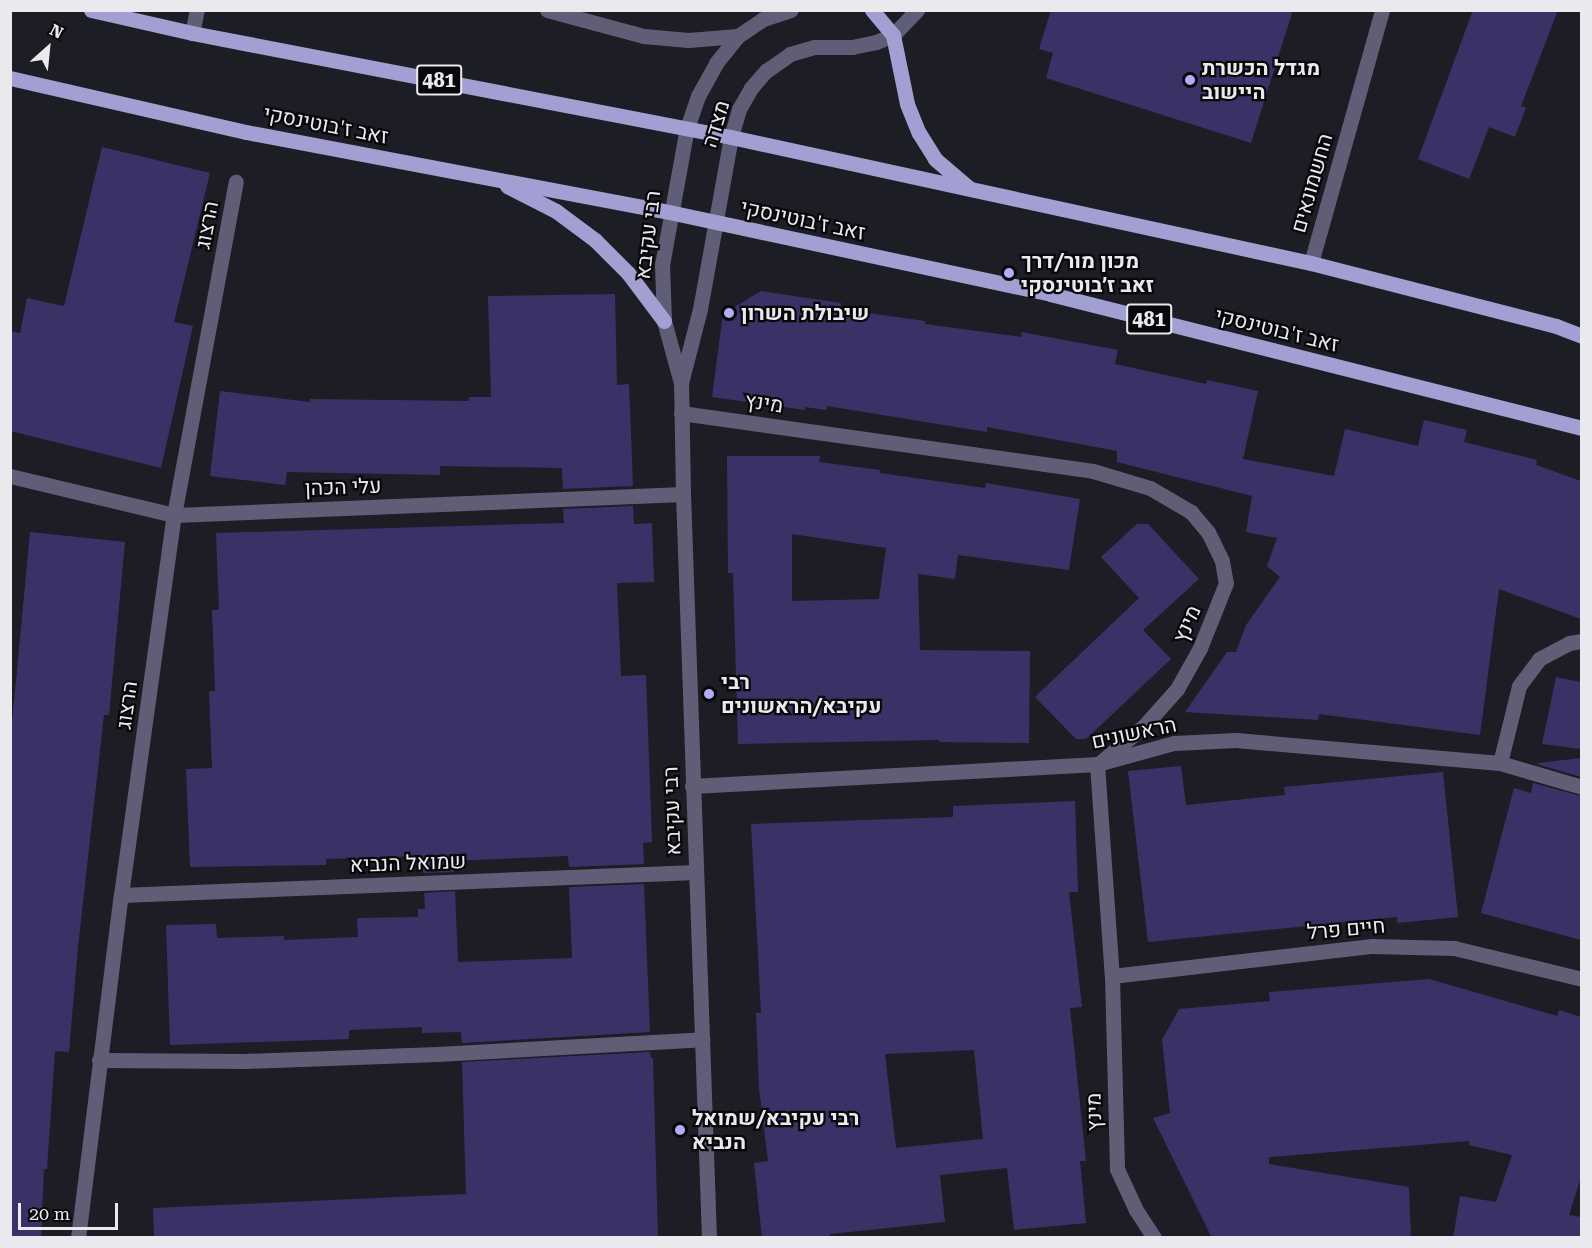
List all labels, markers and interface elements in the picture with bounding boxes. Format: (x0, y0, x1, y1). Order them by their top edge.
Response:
north arrow (18, 18, 78, 78)
text: N (47, 20, 66, 43)
place label: מגדל הכשרת היישוב (1202, 55, 1320, 105)
road number: 481 (415, 63, 463, 97)
marker: מגדל הכשרת היישוב (1183, 73, 1197, 87)
street label: מצדה (697, 97, 735, 151)
street label: זאב ז'בוטינסקי (261, 101, 391, 149)
street label: החשמונאים (1286, 130, 1338, 236)
street label: רבי עקיבא (630, 189, 666, 281)
street label: זאב ז'בוטינסקי (738, 195, 868, 245)
street label: הרצוג (190, 199, 224, 251)
place label: מכון מור/דרך זאב ז׳בוטינסקי (1021, 248, 1154, 298)
marker: מכון מור/דרך זאב ז׳בוטינסקי (1002, 266, 1016, 280)
place label: שיבולת השרון (741, 300, 869, 326)
road number: 481 (1125, 302, 1173, 336)
street label: זאב ז'בוטינסקי (1212, 302, 1342, 358)
marker: שיבולת השרון (722, 306, 736, 320)
street label: מינץ (743, 388, 785, 418)
street label: עלי הכהן (304, 473, 382, 501)
street label: מינץ (1168, 601, 1206, 647)
place label: רבי עקיבא/הראשונים (721, 669, 882, 719)
street label: הרצוג (111, 679, 143, 731)
marker: רבי עקיבא/הראשונים (702, 687, 716, 701)
street label: הראשונים (1089, 712, 1179, 754)
street label: רבי עקיבא (658, 766, 686, 856)
street label: שמואל הנביא (349, 848, 467, 878)
street label: חיים פרל (1306, 913, 1386, 945)
street label: מינץ (1081, 1093, 1107, 1131)
place label: רבי עקיבא/שמואל הנביא (692, 1105, 859, 1155)
marker: רבי עקיבא/שמואל הנביא (673, 1123, 687, 1137)
scale bar (21, 1191, 122, 1229)
text: 20 m (29, 1203, 70, 1224)

